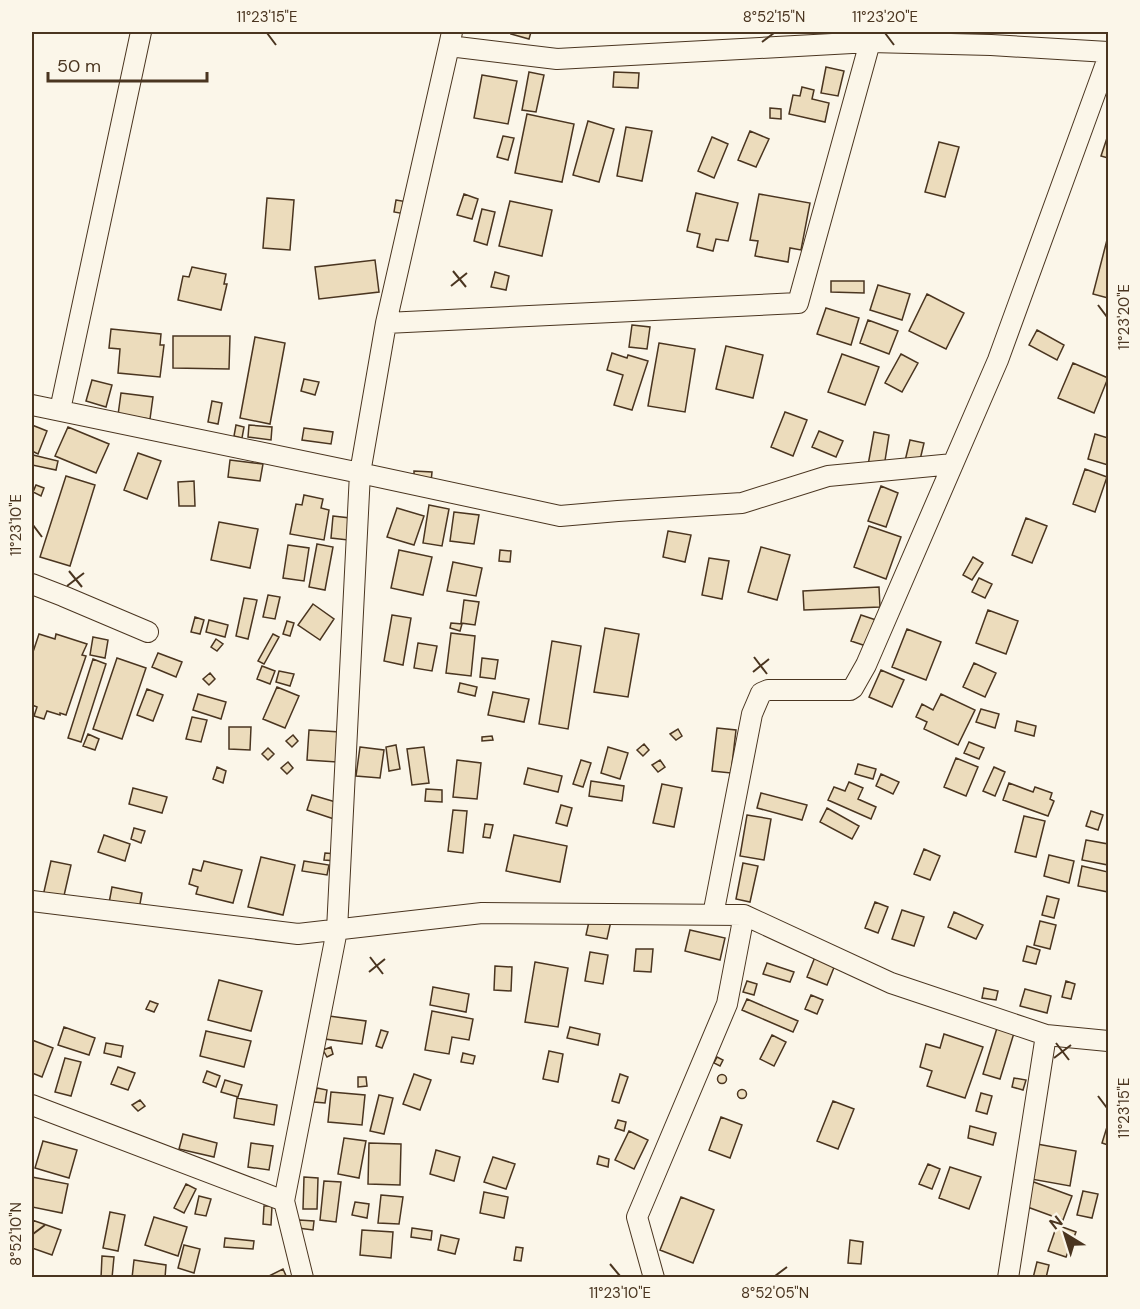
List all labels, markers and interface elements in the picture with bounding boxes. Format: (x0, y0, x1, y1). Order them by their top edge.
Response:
text: 11°23'15"E (237, 7, 297, 27)
text: 8°52'15"N (743, 7, 805, 27)
text: 11°23'20"E (852, 7, 918, 27)
scale bar (48, 45, 207, 83)
text: 50 m (57, 54, 101, 78)
text: 11°23'20"E (1114, 284, 1134, 350)
text: 11°23'10"E (6, 494, 26, 556)
text: 11°23'15"E (1114, 1078, 1134, 1138)
text: 8°52'10"N (6, 1202, 26, 1266)
north arrow (1035, 1204, 1095, 1264)
text: N (1045, 1211, 1067, 1234)
text: 11°23'10"E (589, 1283, 651, 1303)
text: 8°52'05"N (741, 1283, 809, 1303)

